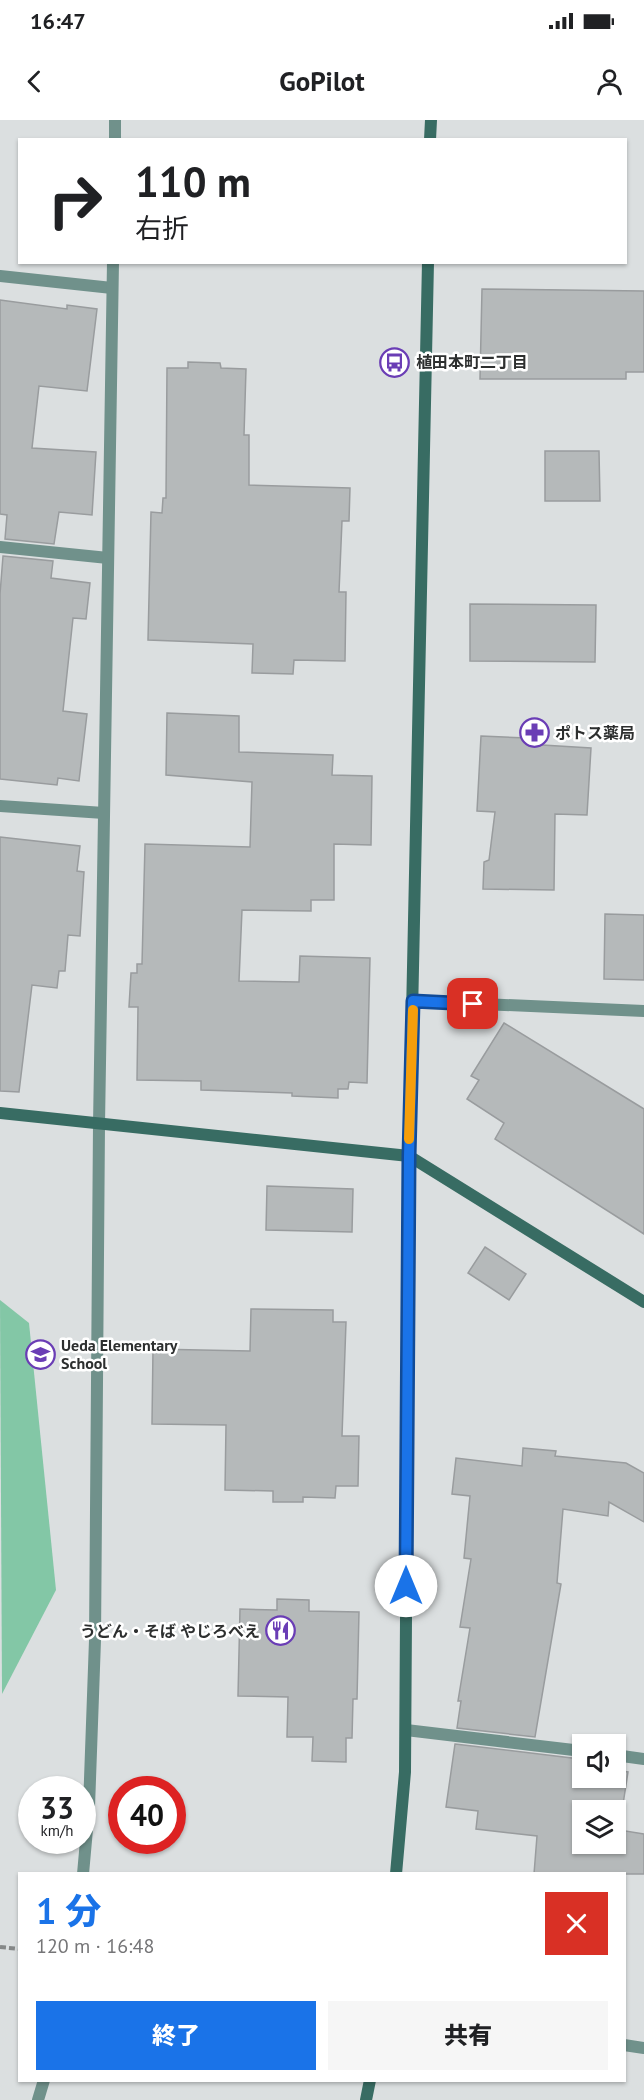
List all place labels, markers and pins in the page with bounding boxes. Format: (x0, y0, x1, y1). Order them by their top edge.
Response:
bus stop icon: 植田本町二丁目 (379, 346, 411, 378)
place label: 植田本町二丁目 (416, 352, 528, 372)
pharmacy icon: ポトス薬局 (518, 717, 550, 749)
place label: ポトス薬局 (555, 723, 635, 743)
pin (447, 978, 498, 1029)
place label: Ueda Elementary School (61, 1335, 178, 1373)
school or university icon: Ueda Elementary School (24, 1338, 56, 1370)
restaurant icon: うどん・そば やじろべえ (265, 1615, 297, 1647)
place label: うどん・そば やじろべえ (80, 1621, 260, 1641)

